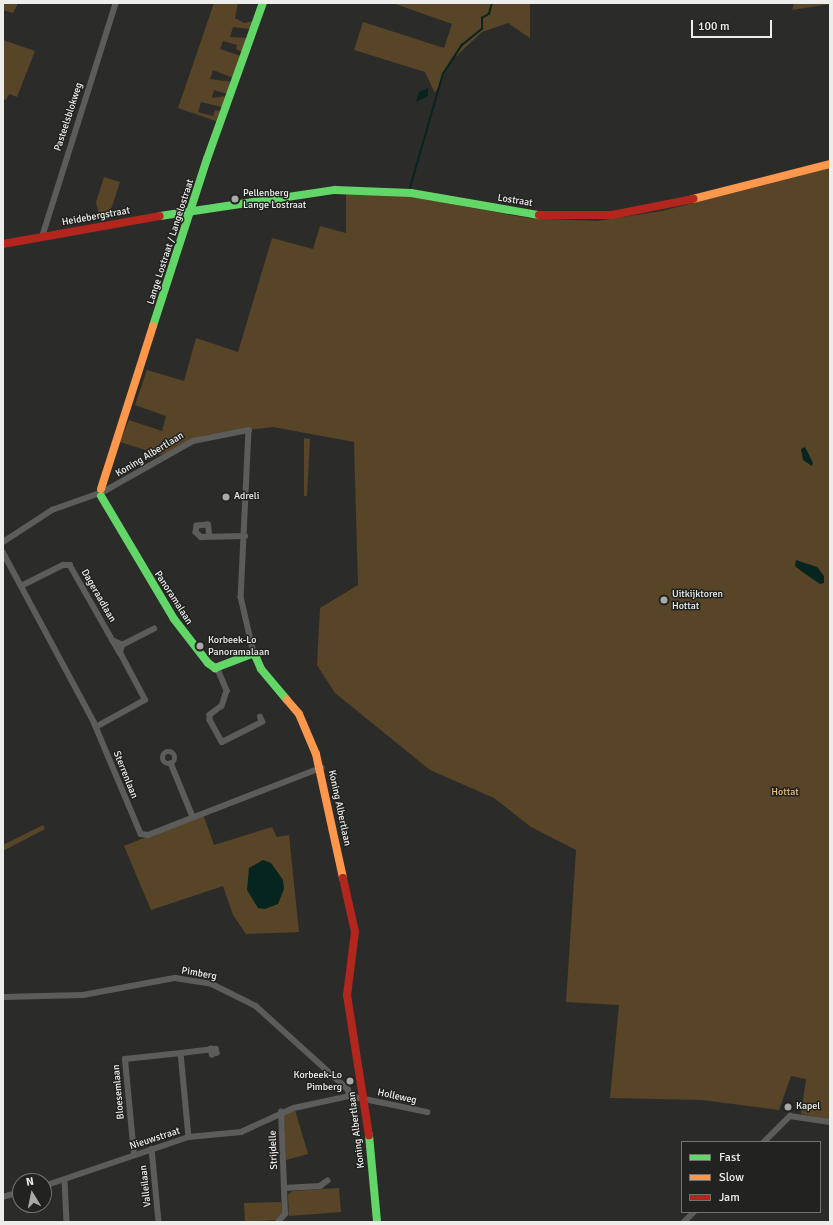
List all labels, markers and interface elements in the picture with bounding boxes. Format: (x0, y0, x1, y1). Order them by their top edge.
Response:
scale bar (693, 12, 774, 38)
text: 100 m (698, 19, 730, 34)
street label: Pasteelsblokweg (52, 81, 86, 153)
street label: Lange Lostraat / Langelostraat (145, 178, 197, 306)
place label: Pellenberg Lange Lostraat (243, 187, 306, 210)
street label: Lostraat (497, 192, 533, 210)
marker: Pellenberg Lange Lostraat (230, 194, 240, 204)
street label: Heidebergstraat (61, 205, 131, 229)
street label: Koning Albertlaan (114, 430, 186, 480)
place label: Adreli (234, 491, 259, 503)
marker: Adreli (221, 492, 231, 502)
street label: Dageraadlaan (78, 567, 118, 625)
street label: Panoramalaan (151, 569, 195, 627)
place label: Uitkijktoren Hottat (672, 588, 723, 612)
marker: Uitkijktoren Hottat (659, 595, 669, 605)
place label: Korbeek-Lo Panoramalaan (208, 634, 269, 658)
marker: Korbeek-Lo Panoramalaan (195, 641, 205, 651)
street label: Sterrenlaan (110, 750, 140, 800)
street label: Koning Albertlaan (325, 769, 353, 847)
park label: Hottat (771, 787, 799, 799)
street label: Pimberg (180, 965, 218, 983)
street label: Bloesemlaan (111, 1064, 127, 1120)
place label: Korbeek-Lo Pimberg (294, 1069, 342, 1092)
marker: Korbeek-Lo Pimberg (345, 1076, 355, 1086)
street label: Holleweg (376, 1087, 418, 1107)
street label: Koning Albertlaan (346, 1091, 368, 1169)
place label: Kapel (796, 1101, 820, 1113)
marker: Kapel (783, 1102, 793, 1112)
street label: Nieuwstraat (128, 1125, 182, 1153)
street label: Strijdelle (267, 1130, 281, 1170)
legend (681, 1141, 821, 1213)
text: Fast (719, 1150, 740, 1165)
street label: Valleilaan (138, 1164, 154, 1208)
text: Slow (719, 1170, 744, 1185)
north arrow (12, 1173, 52, 1213)
text: N (25, 1175, 35, 1189)
text: Jam (719, 1190, 740, 1205)

